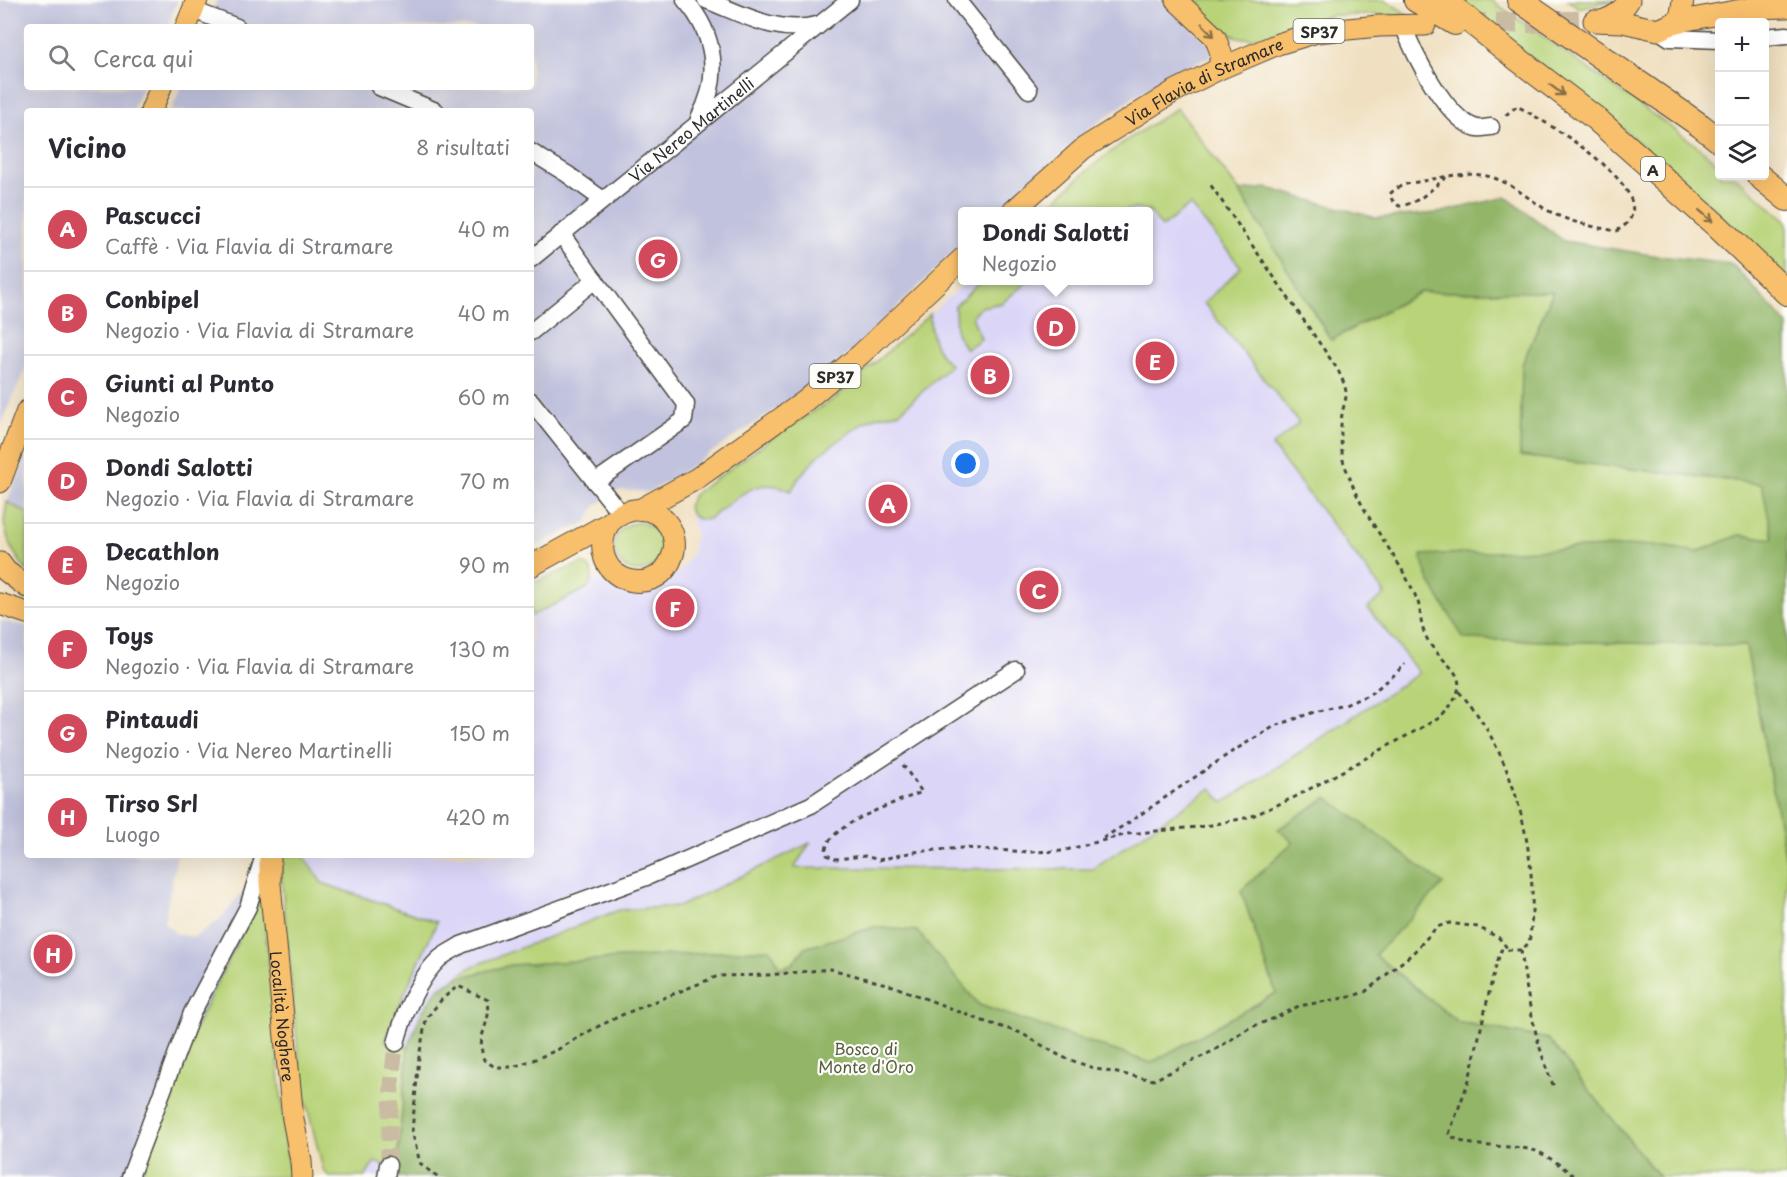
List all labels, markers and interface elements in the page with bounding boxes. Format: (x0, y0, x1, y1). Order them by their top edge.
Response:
map controls (1715, 18, 1769, 180)
button: + (1715, 18, 1769, 72)
road number: SP37 (1294, 19, 1344, 43)
one-way arrow (1200, 22, 1215, 37)
search box (24, 24, 534, 90)
street label: Via Flavia di Stramare (1120, 31, 1286, 131)
icon: search (45, 41, 78, 74)
text: Cerca qui (93, 41, 193, 74)
street label: Via Nereo Martinelli (623, 71, 759, 187)
button: − (1715, 72, 1769, 126)
one-way arrow (1549, 83, 1565, 96)
button: layers (1715, 126, 1769, 180)
text: Vicino (48, 128, 126, 167)
text: 8 risultati (416, 132, 510, 162)
road number: A (1641, 157, 1665, 181)
text: Pascucci (105, 198, 201, 231)
popup (958, 207, 1153, 285)
one-way arrow (1698, 209, 1713, 223)
text: A (60, 214, 75, 244)
text: 40 m (458, 214, 510, 244)
text: Dondi Salotti (982, 215, 1129, 248)
text: Caffè · Via Flavia di Stramare (105, 231, 393, 261)
pin: G (638, 236, 678, 282)
text: Negozio (982, 248, 1057, 278)
text: Conbipel (105, 282, 199, 315)
text: B (61, 298, 74, 328)
text: 40 m (458, 298, 510, 328)
pin: D (1036, 304, 1076, 350)
text: Negozio · Via Flavia di Stramare (105, 315, 414, 345)
pin: E (1136, 338, 1174, 384)
pin: B (970, 352, 1010, 398)
road number: SP37 (810, 364, 860, 388)
text: Giunti al Punto (105, 366, 274, 399)
text: C (60, 382, 75, 412)
text: 60 m (458, 382, 510, 412)
text: Negozio (105, 399, 180, 429)
your location (951, 449, 980, 478)
text: Dondi Salotti (105, 450, 253, 483)
text: D (60, 466, 75, 496)
text: 70 m (460, 466, 510, 496)
pin: A (868, 482, 908, 526)
text: Negozio · Via Flavia di Stramare (105, 483, 414, 513)
text: Decathlon (105, 534, 220, 567)
text: E (61, 550, 74, 580)
text: 90 m (459, 550, 510, 580)
text: Negozio (105, 567, 180, 597)
pin: C (1020, 568, 1058, 612)
pin: F (656, 586, 694, 630)
text: Toys (105, 618, 154, 651)
text: F (62, 634, 73, 664)
text: 130 m (450, 634, 510, 664)
text: Negozio · Via Flavia di Stramare (105, 651, 414, 681)
text: Pintaudi (105, 702, 199, 735)
text: G (59, 718, 76, 748)
text: 150 m (450, 718, 510, 748)
text: Negozio · Via Nereo Martinelli (105, 735, 392, 765)
text: Tirso Srl (105, 786, 198, 819)
text: H (60, 802, 75, 832)
text: 420 m (446, 802, 510, 832)
text: Luogo (105, 819, 160, 849)
pin: H (34, 932, 72, 976)
street label: Località Noghere (265, 950, 301, 1083)
park label: Bosco di Monte d'Oro (818, 1036, 914, 1078)

